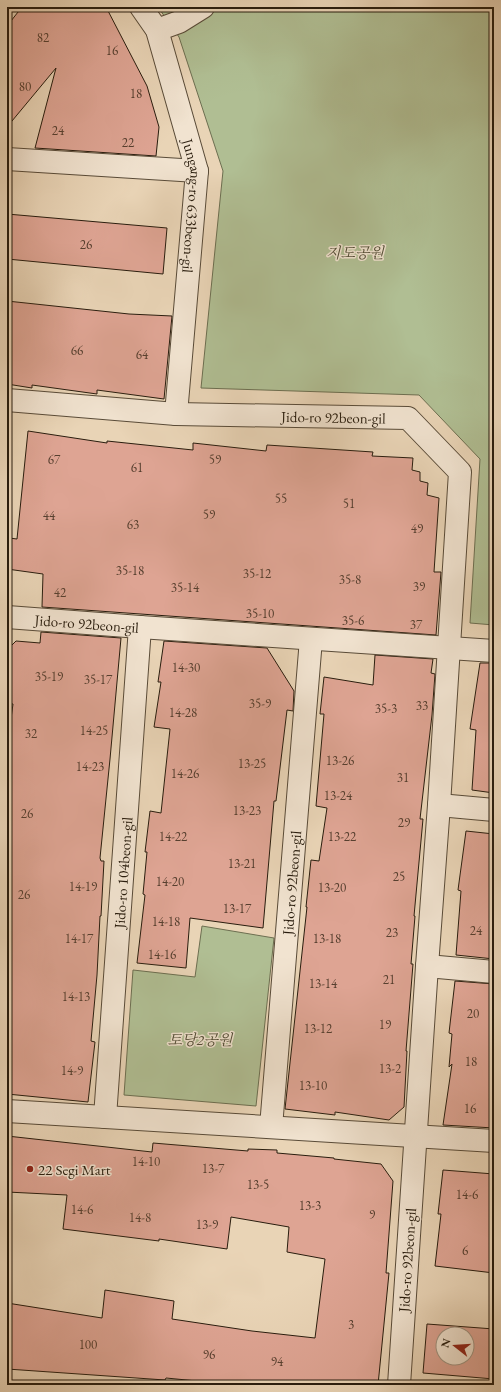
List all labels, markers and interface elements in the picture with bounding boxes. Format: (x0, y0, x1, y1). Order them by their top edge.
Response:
house number: 82 (37, 29, 50, 46)
house number: 16 (106, 42, 118, 59)
house number: 80 (19, 78, 31, 95)
house number: 18 (130, 85, 142, 102)
house number: 24 (52, 122, 65, 139)
house number: 22 (122, 134, 135, 151)
street label: Jungang-ro 633beon-gil (178, 134, 206, 274)
house number: 26 (80, 236, 92, 253)
park label: 지도공원 (326, 243, 385, 262)
house number: 66 (71, 342, 83, 359)
house number: 64 (136, 346, 149, 363)
street label: Jido-ro 92beon-gil (279, 406, 386, 427)
house number: 67 (48, 451, 61, 468)
house number: 59 (209, 451, 222, 468)
house number: 61 (131, 459, 143, 476)
house number: 55 (275, 490, 287, 507)
house number: 51 (343, 495, 355, 512)
house number: 59 (203, 506, 216, 523)
house number: 44 (43, 507, 56, 524)
house number: 63 (127, 516, 139, 533)
house number: 49 (411, 520, 424, 537)
house number: 35-18 (116, 562, 144, 579)
house number: 35-12 (243, 565, 272, 582)
house number: 35-8 (339, 571, 361, 588)
house number: 39 (413, 578, 426, 595)
house number: 35-14 (171, 579, 200, 596)
house number: 42 (54, 584, 67, 601)
house number: 35-10 (246, 605, 274, 622)
street label: Jido-ro 92beon-gil (32, 609, 140, 636)
house number: 35-6 (342, 612, 364, 629)
house number: 37 (410, 616, 423, 633)
house number: 14-30 (172, 659, 200, 676)
house number: 35-19 (35, 668, 64, 685)
house number: 35-17 (84, 671, 113, 688)
house number: 35-9 (249, 695, 272, 712)
house number: 33 (416, 697, 428, 714)
house number: 35-3 (375, 700, 397, 717)
house number: 14-28 (169, 704, 197, 721)
house number: 14-25 (80, 722, 108, 739)
house number: 32 (25, 725, 38, 742)
house number: 13-26 (326, 752, 354, 769)
house number: 13-25 (238, 755, 266, 772)
house number: 14-23 (76, 758, 104, 775)
house number: 14-26 (171, 765, 199, 782)
house number: 31 (397, 769, 409, 786)
house number: 13-24 (324, 787, 353, 804)
house number: 13-23 (233, 802, 261, 819)
house number: 26 (21, 805, 33, 822)
house number: 29 (398, 814, 411, 831)
street label: Jido-ro 104beon-gil (109, 816, 136, 931)
house number: 14-22 (159, 828, 188, 845)
house number: 13-22 (328, 828, 357, 845)
street label: Jido-ro 92beon-gil (277, 830, 305, 938)
house number: 13-21 (228, 855, 256, 872)
house number: 25 (393, 868, 405, 885)
house number: 14-20 (156, 873, 184, 890)
house number: 14-19 (69, 878, 98, 895)
house number: 13-20 (318, 879, 346, 896)
house number: 26 (18, 886, 30, 903)
house number: 13-17 (223, 900, 252, 917)
house number: 14-18 (152, 913, 180, 930)
house number: 24 (470, 922, 483, 939)
house number: 23 (386, 924, 398, 941)
house number: 14-17 (65, 930, 94, 947)
house number: 13-18 (313, 930, 341, 947)
house number: 14-16 (148, 946, 176, 963)
house number: 21 (383, 971, 395, 988)
house number: 13-14 (309, 975, 338, 992)
house number: 14-13 (62, 988, 90, 1005)
house number: 20 (467, 1005, 479, 1022)
house number: 19 (379, 1016, 392, 1033)
house number: 13-12 (304, 1020, 333, 1037)
park label: 토당2공원 (167, 1030, 234, 1049)
house number: 18 (465, 1053, 477, 1070)
house number: 13-2 (379, 1060, 402, 1077)
house number: 14-9 (61, 1062, 84, 1079)
house number: 13-10 (299, 1077, 327, 1094)
house number: 16 (464, 1100, 476, 1117)
house number: 14-10 (132, 1153, 160, 1170)
place label: 22 Segi Mart (38, 1160, 111, 1179)
house number: 13-7 (202, 1160, 225, 1177)
marker: 22 Segi Mart (25, 1164, 35, 1174)
house number: 13-5 (247, 1176, 269, 1193)
house number: 14-6 (456, 1186, 478, 1203)
house number: 13-3 (299, 1197, 321, 1214)
house number: 14-6 (71, 1201, 93, 1218)
house number: 9 (369, 1206, 376, 1223)
street label: Jido-ro 92beon-gil (394, 1207, 420, 1315)
house number: 14-8 (129, 1209, 151, 1226)
house number: 13-9 (196, 1216, 219, 1233)
house number: 6 (462, 1242, 468, 1259)
house number: 3 (348, 1316, 354, 1333)
north arrow (435, 1326, 475, 1366)
house number: 100 (79, 1336, 97, 1353)
text: N (437, 1337, 453, 1349)
house number: 96 (203, 1346, 215, 1363)
house number: 94 (271, 1353, 284, 1370)

